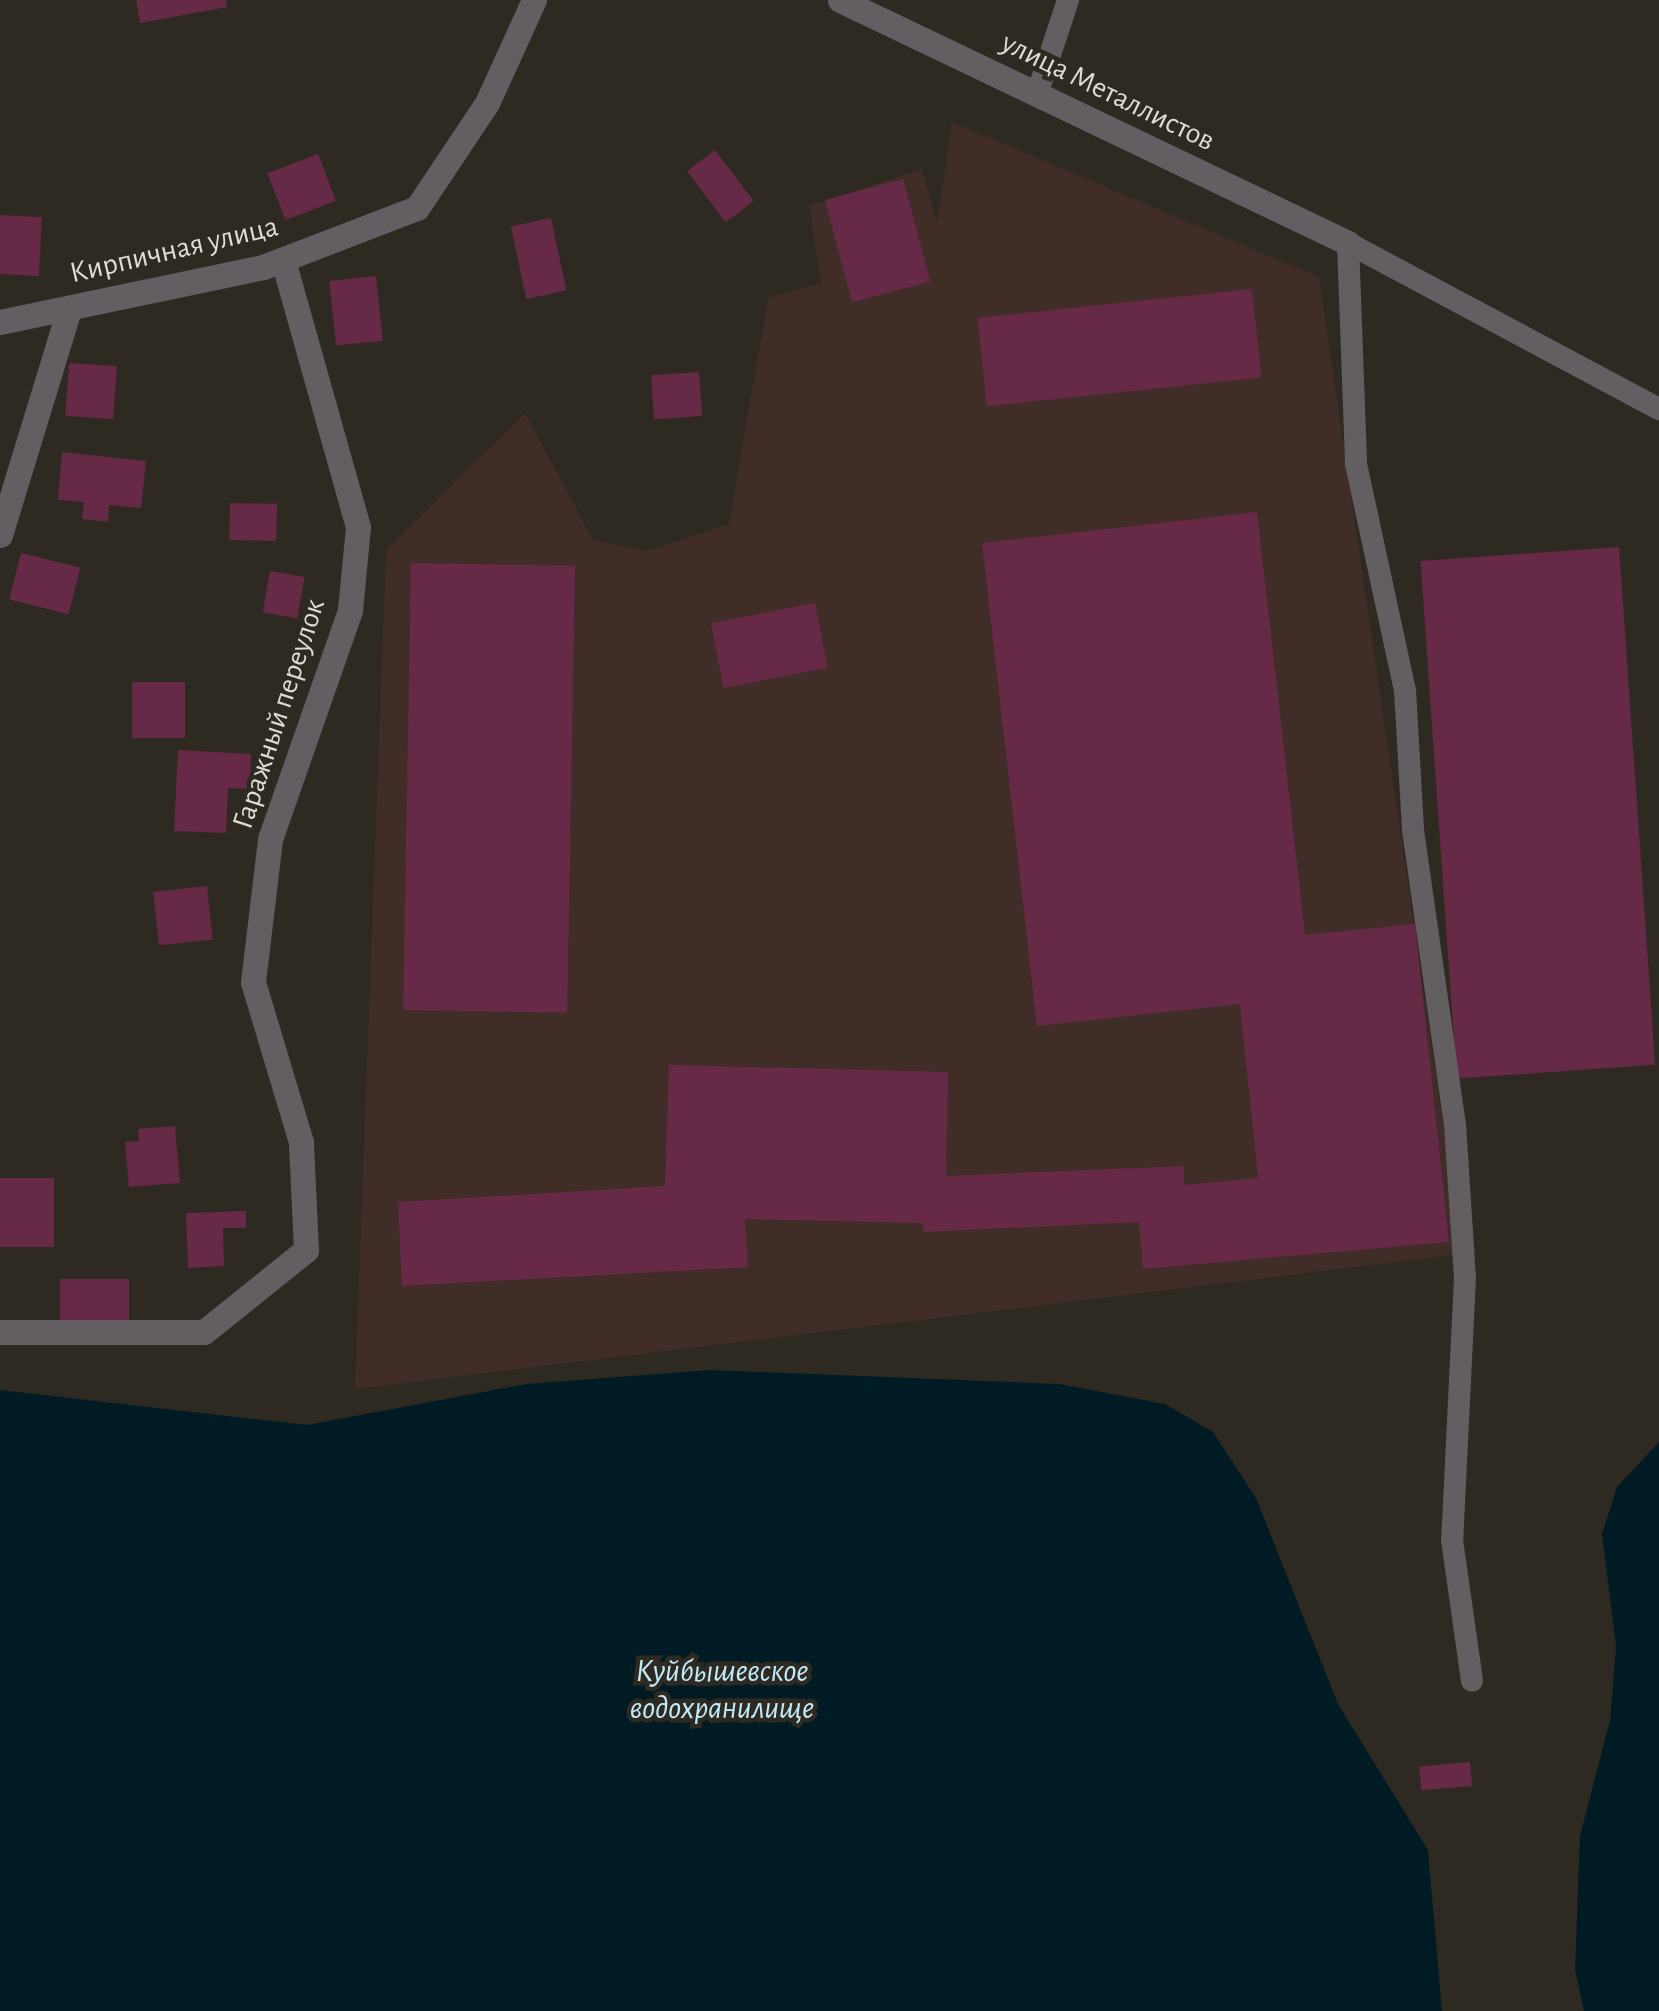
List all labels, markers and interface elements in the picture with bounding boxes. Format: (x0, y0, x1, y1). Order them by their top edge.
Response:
street label: улица Металлистов (995, 25, 1221, 159)
street label: Кирпичная улица (66, 209, 282, 291)
street label: Гаражный переулок (225, 594, 333, 834)
water label: Куйбышевское водохранилище (630, 1653, 814, 1728)

